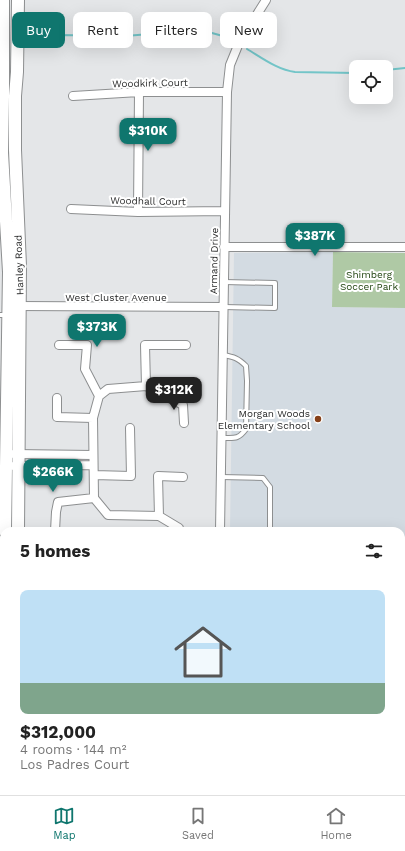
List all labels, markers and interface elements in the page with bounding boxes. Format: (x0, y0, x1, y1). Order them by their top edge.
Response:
chip: Buy (12, 12, 65, 48)
chip: Rent (73, 12, 133, 48)
chip: Filters (141, 12, 212, 48)
chip: New (220, 12, 277, 48)
map controls (349, 60, 393, 104)
button: locate (349, 60, 393, 104)
street label: Woodkirk Court (112, 77, 189, 89)
pin: $310K (120, 118, 176, 152)
text: $310K (128, 123, 168, 138)
street label: Woodhall Court (110, 195, 187, 207)
pin: $387K (287, 223, 343, 257)
street label: Armand Drive (208, 227, 220, 294)
text: $387K (295, 228, 335, 243)
street label: Hanley Road (12, 235, 26, 295)
park label: Shimberg Soccer Park (340, 269, 398, 292)
street label: West Cluster Avenue (65, 292, 167, 303)
pin: $373K (69, 314, 125, 348)
text: $373K (77, 319, 117, 334)
pin: $312K (146, 377, 202, 411)
text: $312K (155, 382, 193, 397)
place label: Morgan Woods Elementary School (218, 408, 310, 431)
marker: Morgan Woods Elementary School (313, 414, 323, 424)
pin: $266K (25, 459, 81, 493)
text: $266K (32, 464, 74, 479)
icon: filters (363, 540, 385, 562)
text: 5 homes (20, 541, 90, 561)
icon: home (167, 616, 239, 688)
text: $312,000 (20, 722, 96, 742)
text: 4 rooms · 144 m² (20, 742, 126, 757)
text: Los Padres Court (20, 757, 129, 772)
tab: Map (53, 805, 76, 842)
tab: Saved (182, 805, 214, 842)
tab: Home (320, 805, 352, 842)

